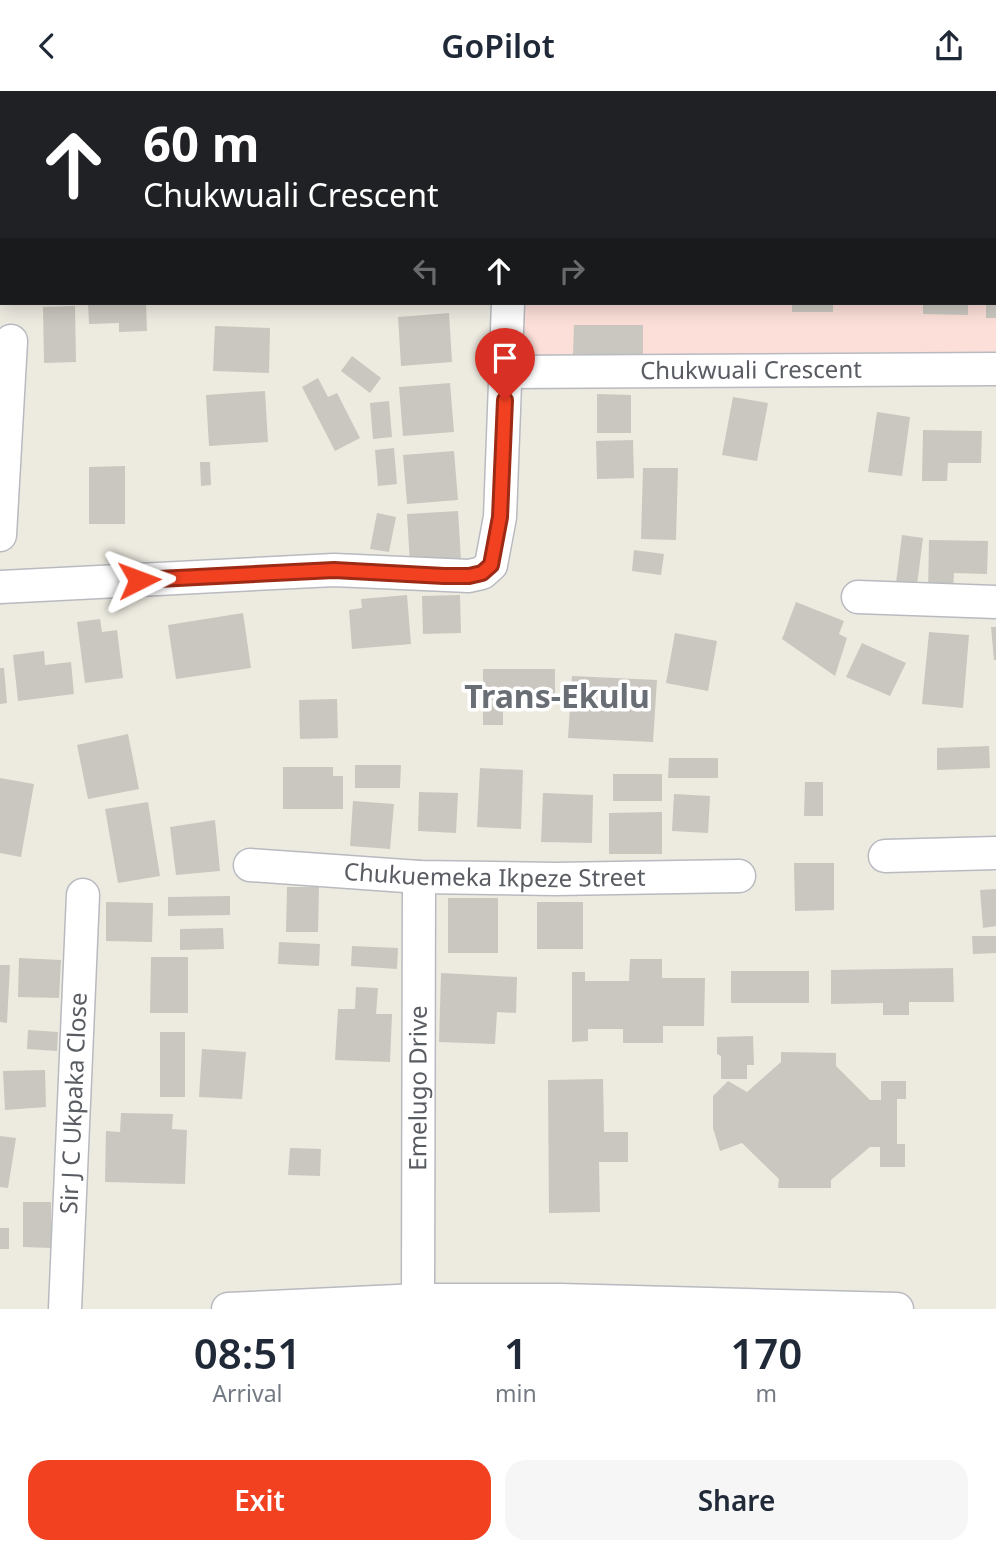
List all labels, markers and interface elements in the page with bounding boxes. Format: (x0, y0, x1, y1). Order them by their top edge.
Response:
text: GoPilot (441, 24, 555, 67)
icon: back (28, 27, 66, 65)
icon: share (930, 27, 968, 65)
text: 60 m (143, 110, 260, 176)
icon: ahead (28, 119, 119, 210)
text: Chukwuali Crescent (143, 173, 439, 216)
icon: left (407, 252, 445, 290)
icon: ahead (480, 252, 518, 290)
icon: right (553, 252, 591, 290)
pin (475, 328, 535, 400)
icon: arrive (486, 339, 524, 377)
street label: Chukwuali Crescent (640, 352, 862, 386)
position arrow (102, 543, 176, 617)
district label: Trans-Ekulu (464, 674, 650, 717)
street label: Chukuemeka Ikpeze Street (343, 854, 646, 894)
street label: Sir J C Ukpaka Close (51, 992, 94, 1215)
street label: Emelugo Drive (400, 1005, 434, 1171)
text: 08:51 (194, 1324, 301, 1381)
text: 1 (504, 1324, 528, 1381)
text: 170 (730, 1324, 802, 1381)
text: Arrival (212, 1377, 283, 1409)
text: min (495, 1377, 537, 1409)
text: m (756, 1377, 777, 1409)
button: Exit (28, 1460, 491, 1540)
button: Share (505, 1460, 968, 1540)

